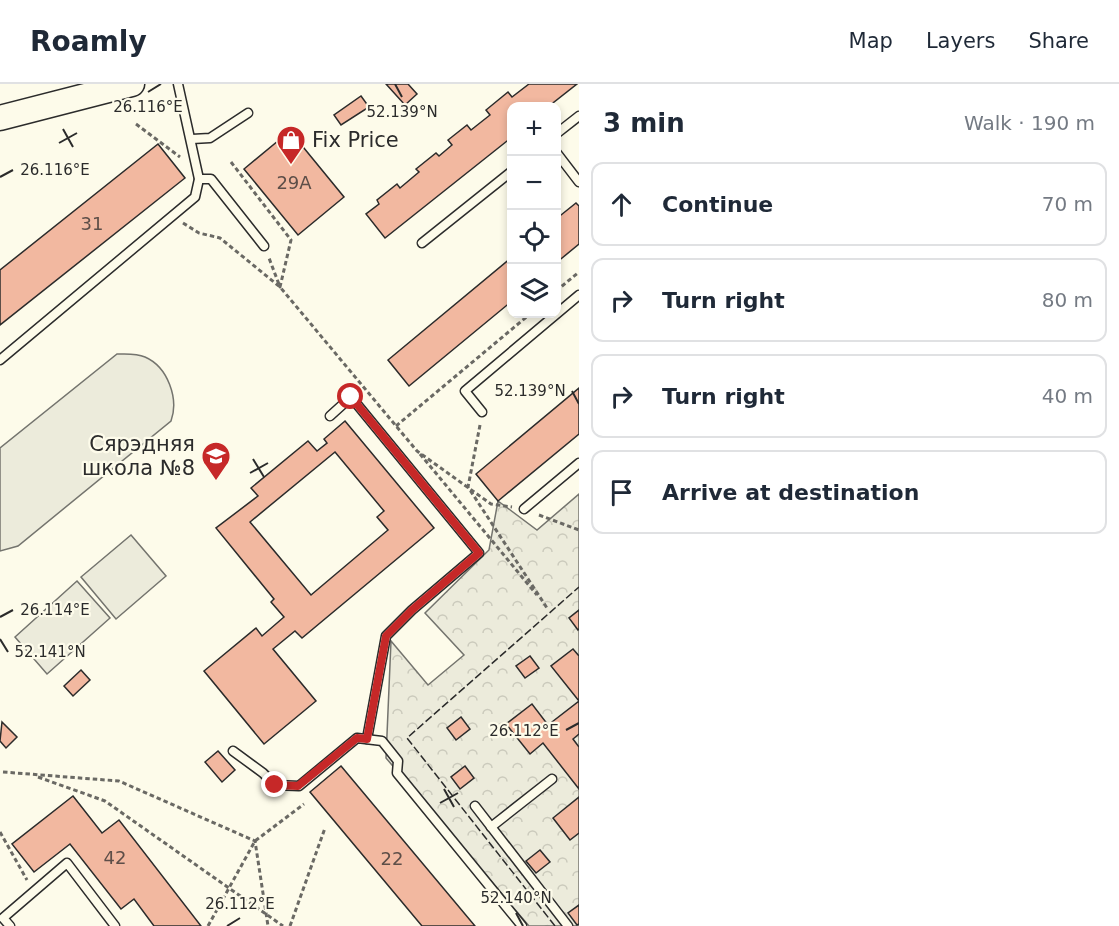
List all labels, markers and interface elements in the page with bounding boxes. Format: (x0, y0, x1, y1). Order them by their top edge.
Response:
text: Roamly (30, 25, 147, 58)
text: Map (849, 29, 893, 53)
text: Layers (926, 29, 995, 53)
text: Share (1028, 29, 1089, 53)
text: 26.116°E (113, 98, 183, 116)
map controls (507, 102, 561, 318)
button: + (507, 102, 561, 156)
text: 52.139°N (366, 103, 438, 121)
text: 3 min (603, 108, 685, 138)
text: Walk · 190 m (964, 111, 1095, 135)
shop icon: Fix Price (275, 124, 307, 166)
place label: Fix Price (312, 128, 399, 152)
button: − (507, 156, 561, 210)
text: 26.116°E (20, 161, 90, 179)
house number: 29А (276, 172, 312, 193)
icon: ahead (605, 188, 638, 221)
text: Continue (662, 192, 773, 217)
text: 70 m (1042, 192, 1093, 216)
button: locate (507, 210, 561, 264)
house number: 31 (81, 213, 103, 234)
button: layers (507, 264, 561, 318)
icon: right (605, 284, 638, 317)
text: Turn right (662, 288, 785, 313)
text: 80 m (1042, 288, 1093, 312)
icon: right (605, 380, 638, 413)
text: 52.139°N (494, 382, 566, 400)
route start (337, 383, 363, 409)
text: Turn right (662, 384, 785, 409)
text: 40 m (1042, 384, 1093, 408)
place label: Сярэдняя школа №8 (82, 432, 195, 480)
school or university icon: Сярэдняя школа №8 (200, 440, 232, 482)
icon: arrive (605, 476, 638, 509)
text: Arrive at destination (662, 480, 919, 505)
text: 26.114°E (20, 601, 90, 619)
text: 52.141°N (14, 643, 86, 661)
text: 26.112°E (489, 722, 559, 740)
route end (261, 771, 287, 797)
house number: 42 (104, 847, 126, 868)
house number: 22 (381, 848, 403, 869)
text: 52.140°N (480, 889, 552, 907)
text: 26.112°E (205, 895, 275, 913)

